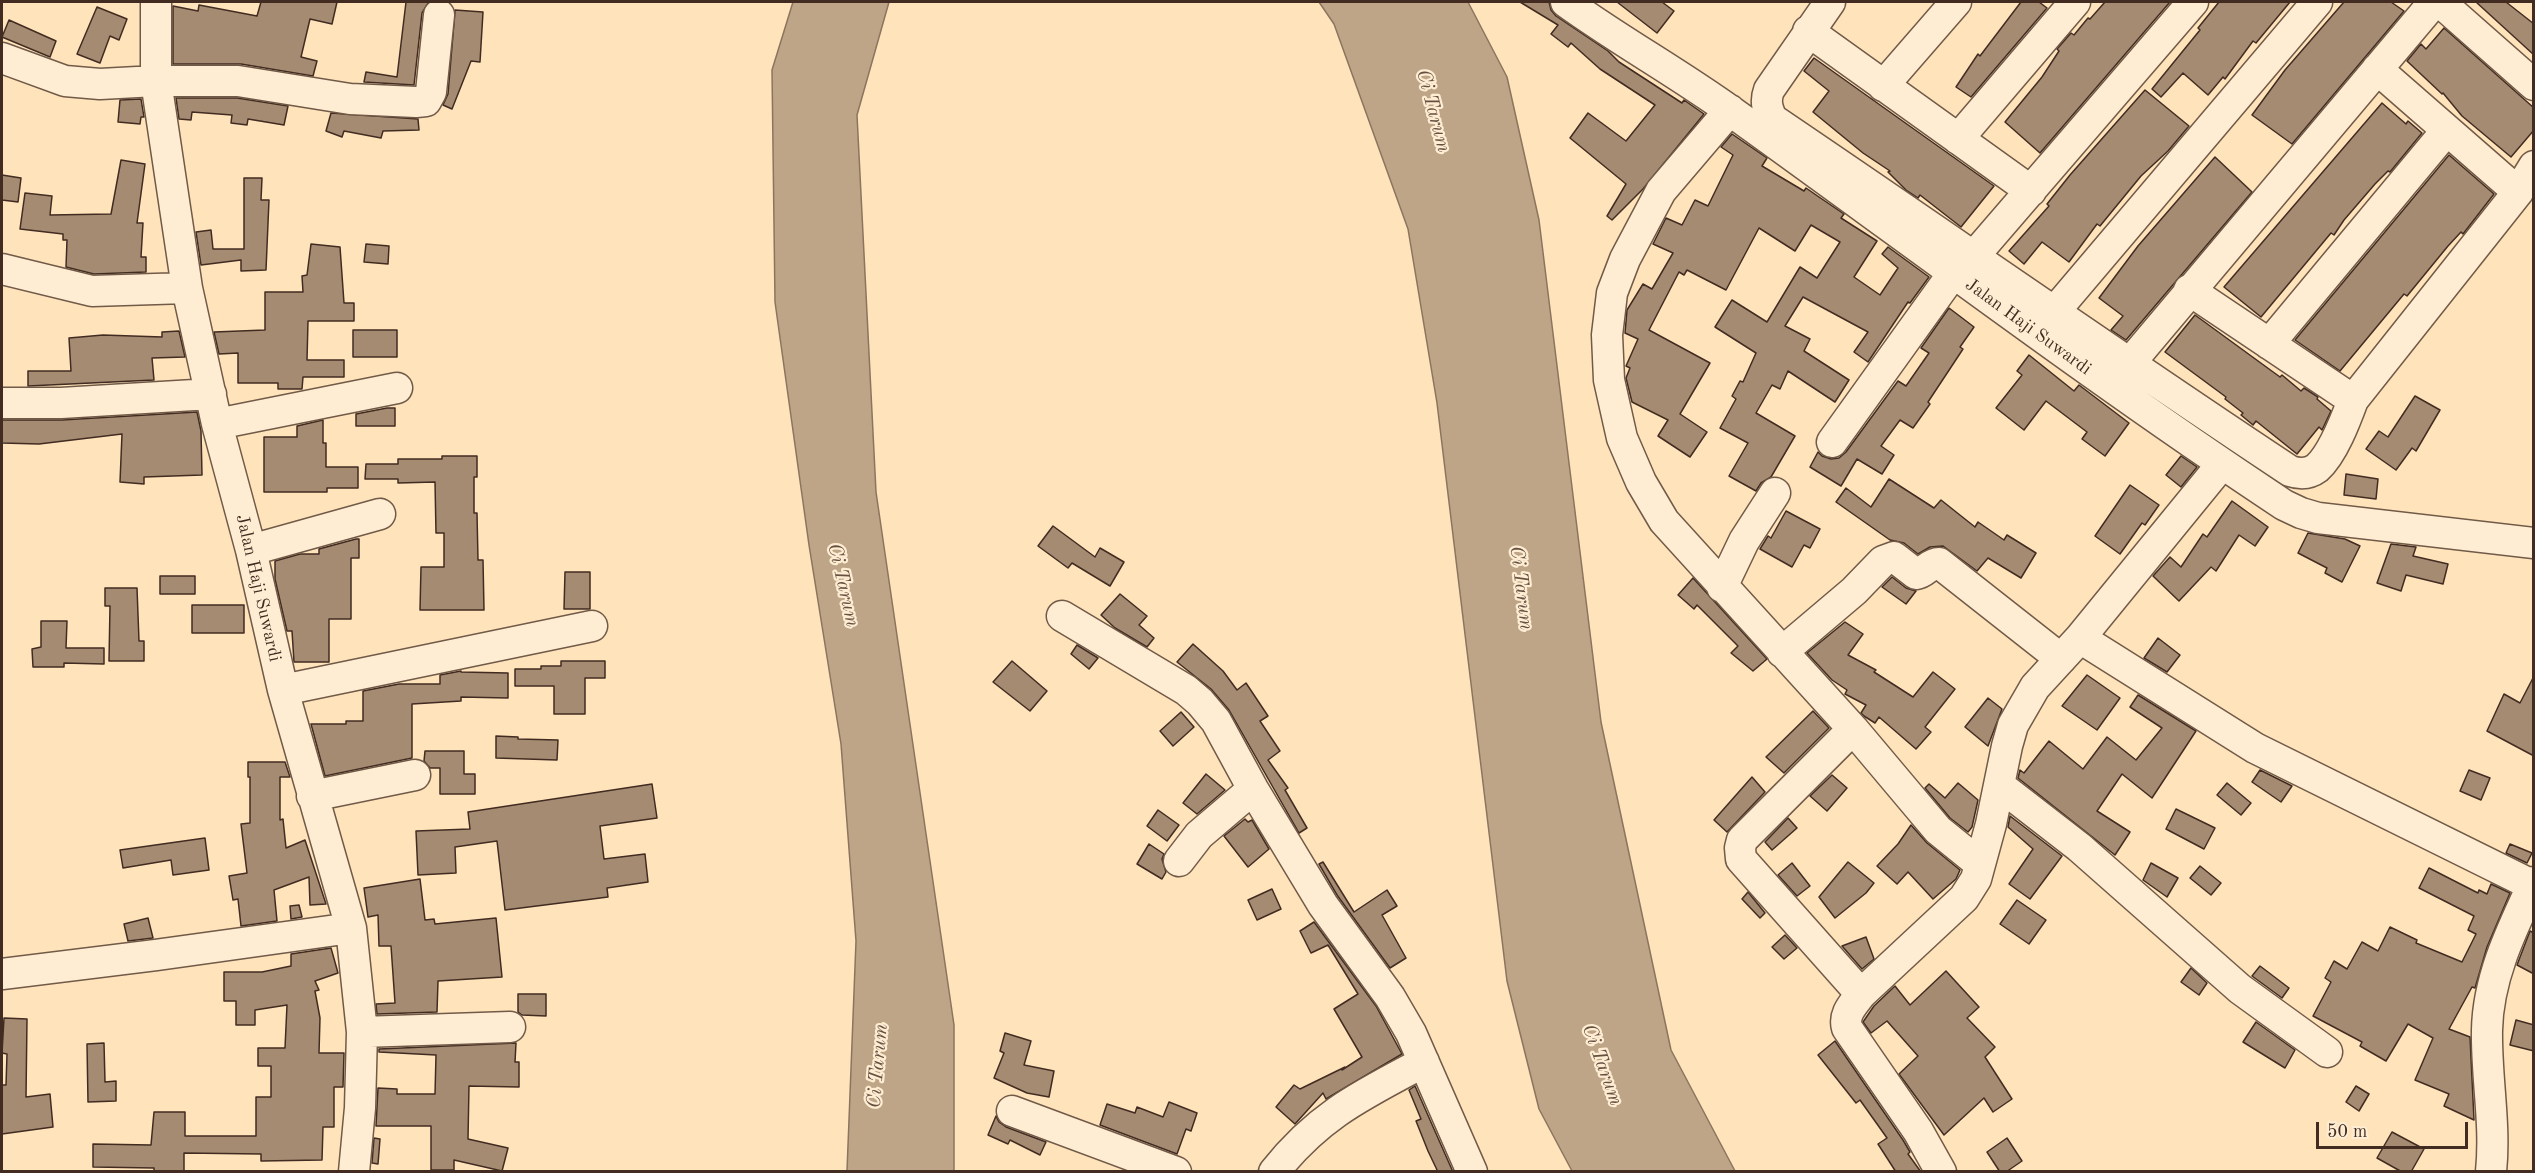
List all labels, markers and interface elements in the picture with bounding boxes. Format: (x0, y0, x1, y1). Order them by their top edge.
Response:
water label: Ci Tarum (1410, 67, 1456, 155)
street label: Jalan Haji Suwardi (1961, 274, 2095, 380)
street label: Jalan Haji Suwardi (231, 512, 285, 664)
water label: Ci Tarum (822, 541, 864, 629)
water label: Ci Tarum (1504, 544, 1538, 632)
water label: Ci Tarum (1576, 1021, 1628, 1109)
water label: Ci Tarum (862, 1023, 894, 1109)
scale bar (2319, 1110, 2470, 1148)
text: 50 m (2327, 1123, 2367, 1141)

